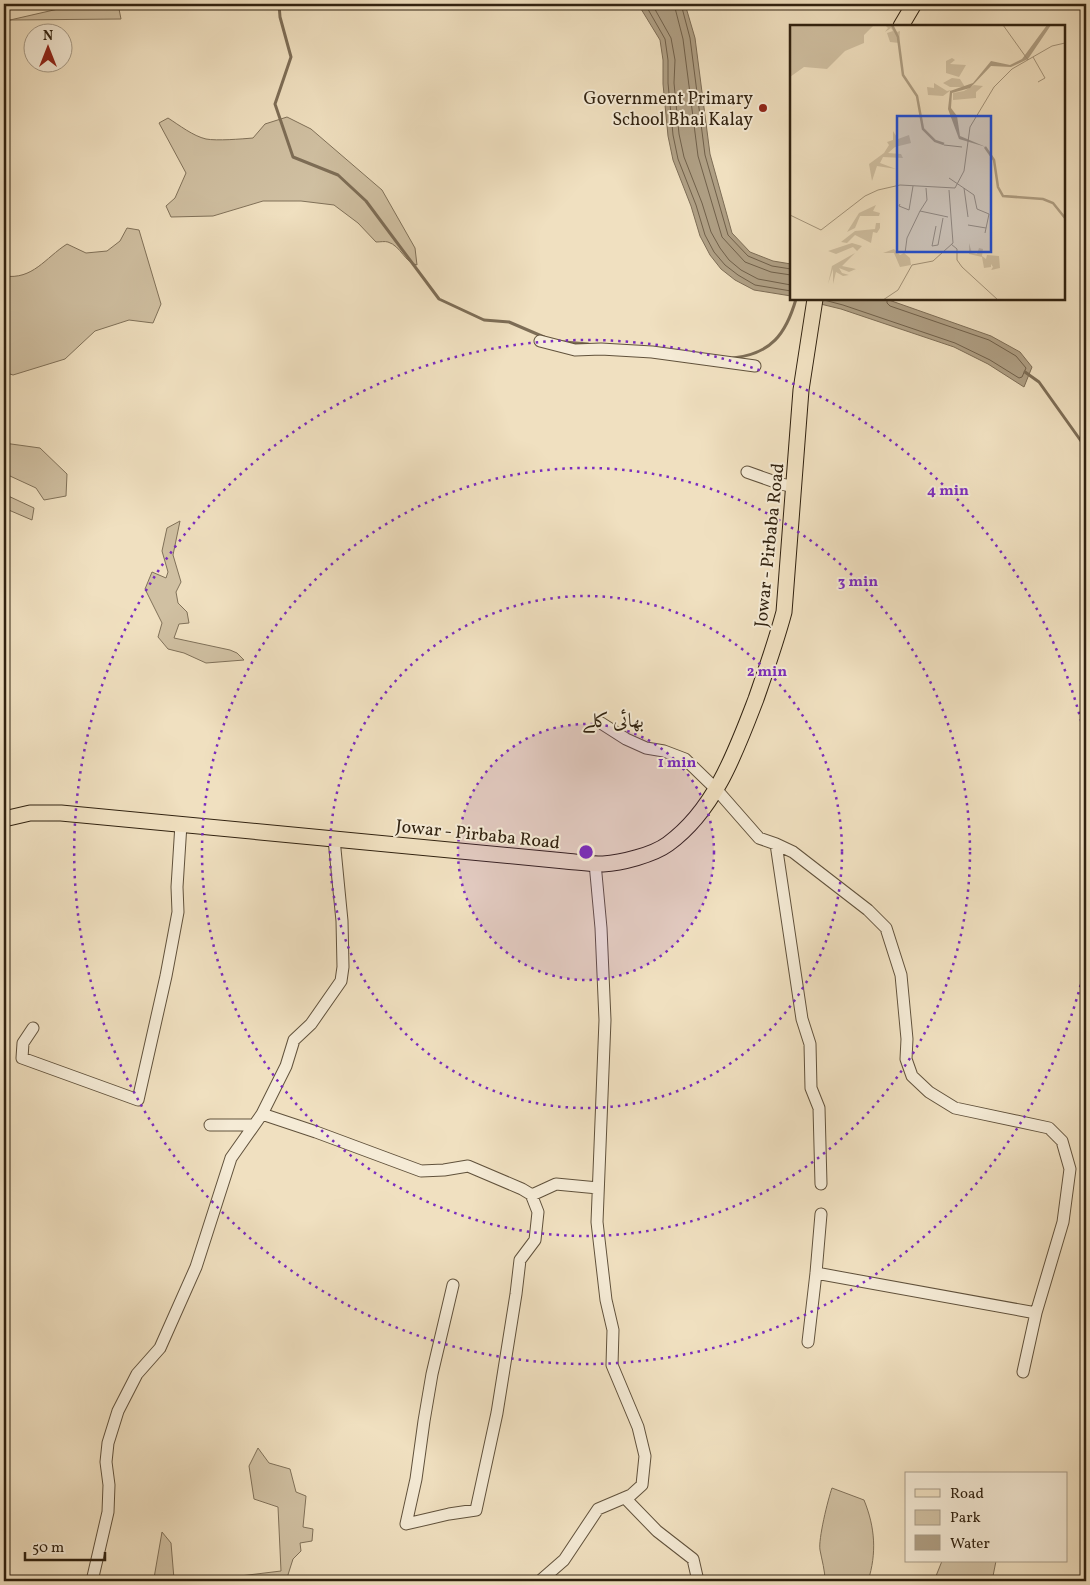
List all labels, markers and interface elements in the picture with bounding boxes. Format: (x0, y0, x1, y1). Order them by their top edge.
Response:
north arrow (22, 22, 72, 72)
inset map (790, 25, 1065, 300)
text: N (43, 27, 53, 46)
place label: Government Primary School Bhai Kalay (584, 87, 753, 133)
marker: Government Primary School Bhai Kalay (757, 102, 769, 114)
street label: Jowar - Pirbaba Road (749, 462, 792, 629)
text: 4 min (927, 481, 969, 502)
text: 3 min (838, 572, 878, 593)
text: 2 min (747, 662, 787, 683)
district label: بھائی كلے (582, 708, 644, 736)
text: 1 min (658, 753, 696, 774)
street label: Jowar - Pirbaba Road (394, 814, 561, 857)
centre of rings (577, 843, 595, 861)
legend (905, 1472, 1068, 1562)
text: Road (950, 1484, 984, 1505)
text: Park (950, 1508, 981, 1529)
scale bar (25, 1530, 105, 1562)
text: Water (950, 1534, 990, 1555)
text: 50 m (32, 1538, 64, 1559)

